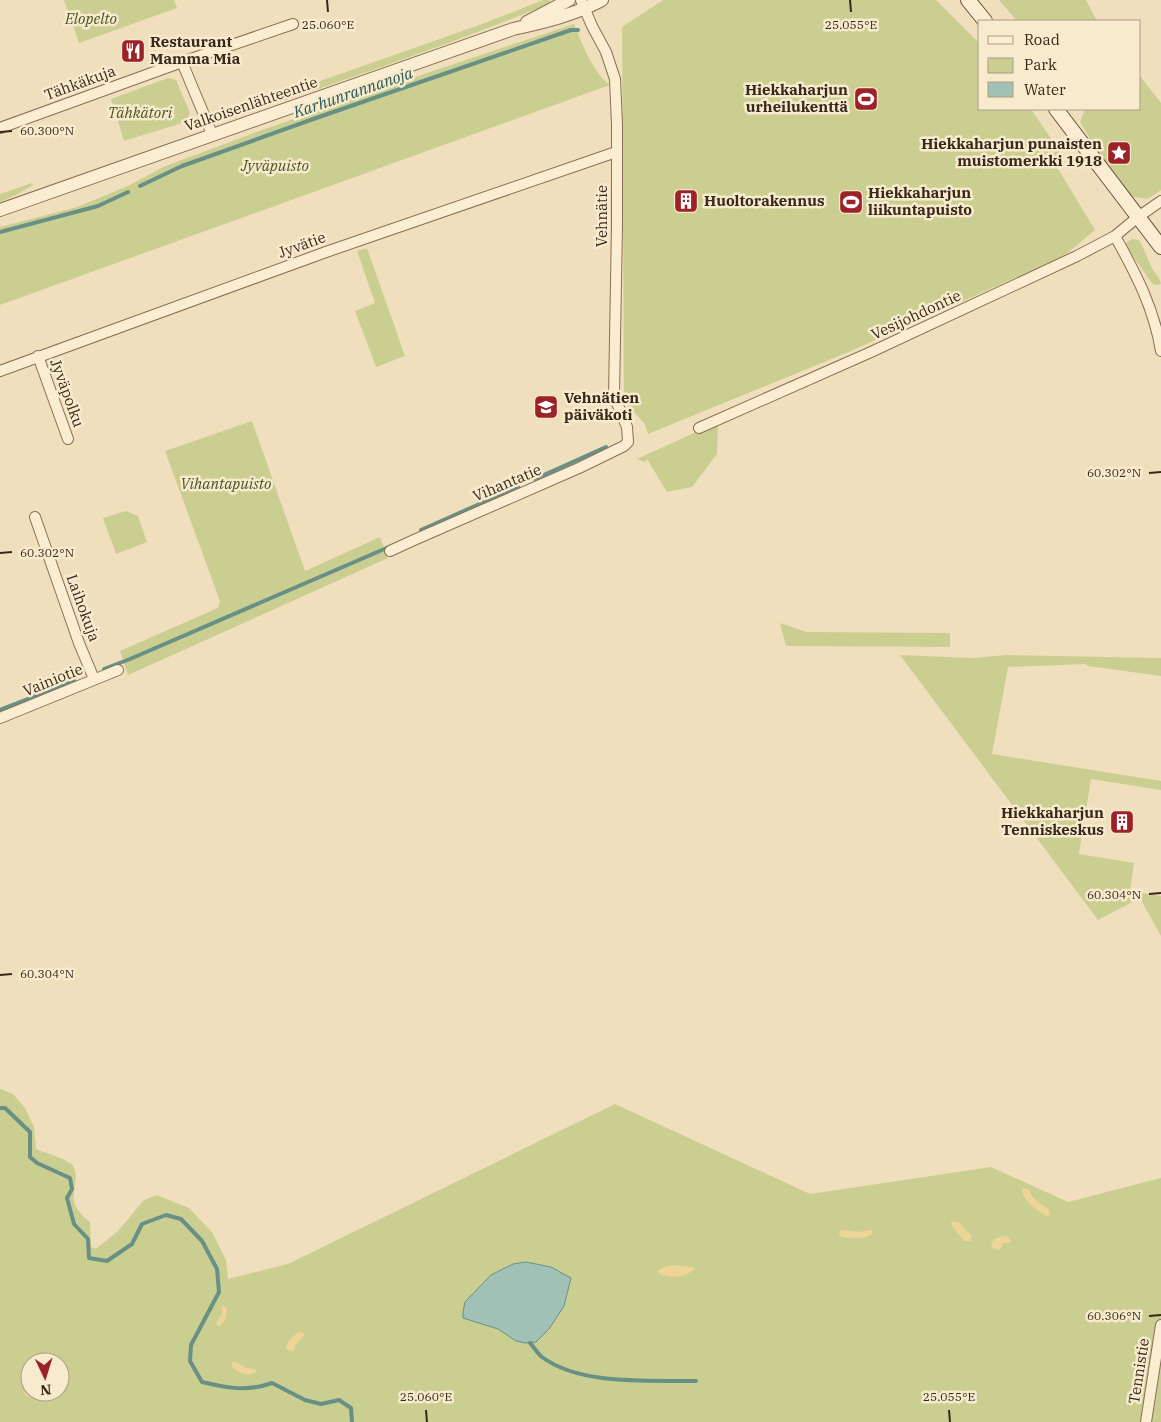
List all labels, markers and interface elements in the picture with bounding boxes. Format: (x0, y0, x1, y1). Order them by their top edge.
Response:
park label: Elopelto (64, 9, 117, 28)
text: 25.060°E (302, 17, 354, 32)
text: 25.055°E (825, 17, 877, 32)
legend (978, 20, 1141, 110)
text: Road (1024, 30, 1060, 49)
place label: Restaurant Mamma Mia (150, 32, 241, 68)
restaurant icon: Restaurant Mamma Mia (120, 38, 146, 64)
text: Park (1024, 55, 1057, 74)
street label: Tähkäkuja (42, 61, 118, 104)
water label: Karhunrannanoja (290, 62, 416, 122)
street label: Valkoisenlähteentie (182, 72, 320, 135)
place label: Hiekkaharjun urheilukenttä (745, 80, 848, 116)
text: Water (1024, 80, 1066, 99)
sports icon: Hiekkaharjun urheilukenttä (853, 86, 879, 112)
park label: Tähkätori (108, 103, 173, 122)
text: 60.300°N (20, 123, 74, 138)
place label: Hiekkaharjun punaisten muistomerkki 1918 (921, 134, 1102, 170)
place icon: Hiekkaharjun punaisten muistomerkki 1918 (1106, 140, 1132, 166)
park label: Jyväpuisto (240, 156, 309, 175)
place label: Hiekkaharjun liikuntapuisto (868, 183, 972, 219)
street label: Vehnätie (592, 185, 611, 247)
building icon: Huoltorakennus (673, 188, 699, 214)
sports icon: Hiekkaharjun liikuntapuisto (838, 189, 864, 215)
place label: Huoltorakennus (704, 191, 825, 210)
street label: Jyvätie (275, 227, 328, 262)
street label: Vesijohdontie (868, 285, 964, 344)
street label: Jyväpolku (46, 356, 89, 430)
place label: Vehnätien päiväkoti (564, 388, 639, 424)
school or university icon: Vehnätien päiväkoti (533, 394, 559, 420)
street label: Vihantatie (470, 460, 544, 506)
text: 60.302°N (1087, 465, 1141, 480)
park label: Vihantapuisto (181, 474, 271, 493)
text: 60.302°N (20, 545, 74, 560)
street label: Laihokuja (63, 572, 104, 644)
street label: Vainiotie (20, 659, 85, 700)
place label: Hiekkaharjun Tenniskeskus (1001, 803, 1104, 839)
building icon: Hiekkaharjun Tenniskeskus (1109, 809, 1135, 835)
text: 60.304°N (1087, 887, 1141, 902)
text: 60.304°N (20, 966, 74, 981)
text: 60.306°N (1087, 1308, 1141, 1323)
street label: Tennistie (1124, 1337, 1153, 1405)
north arrow (20, 1352, 70, 1402)
text: N (40, 1381, 52, 1399)
text: 25.060°E (400, 1389, 452, 1404)
text: 25.055°E (923, 1389, 975, 1404)

